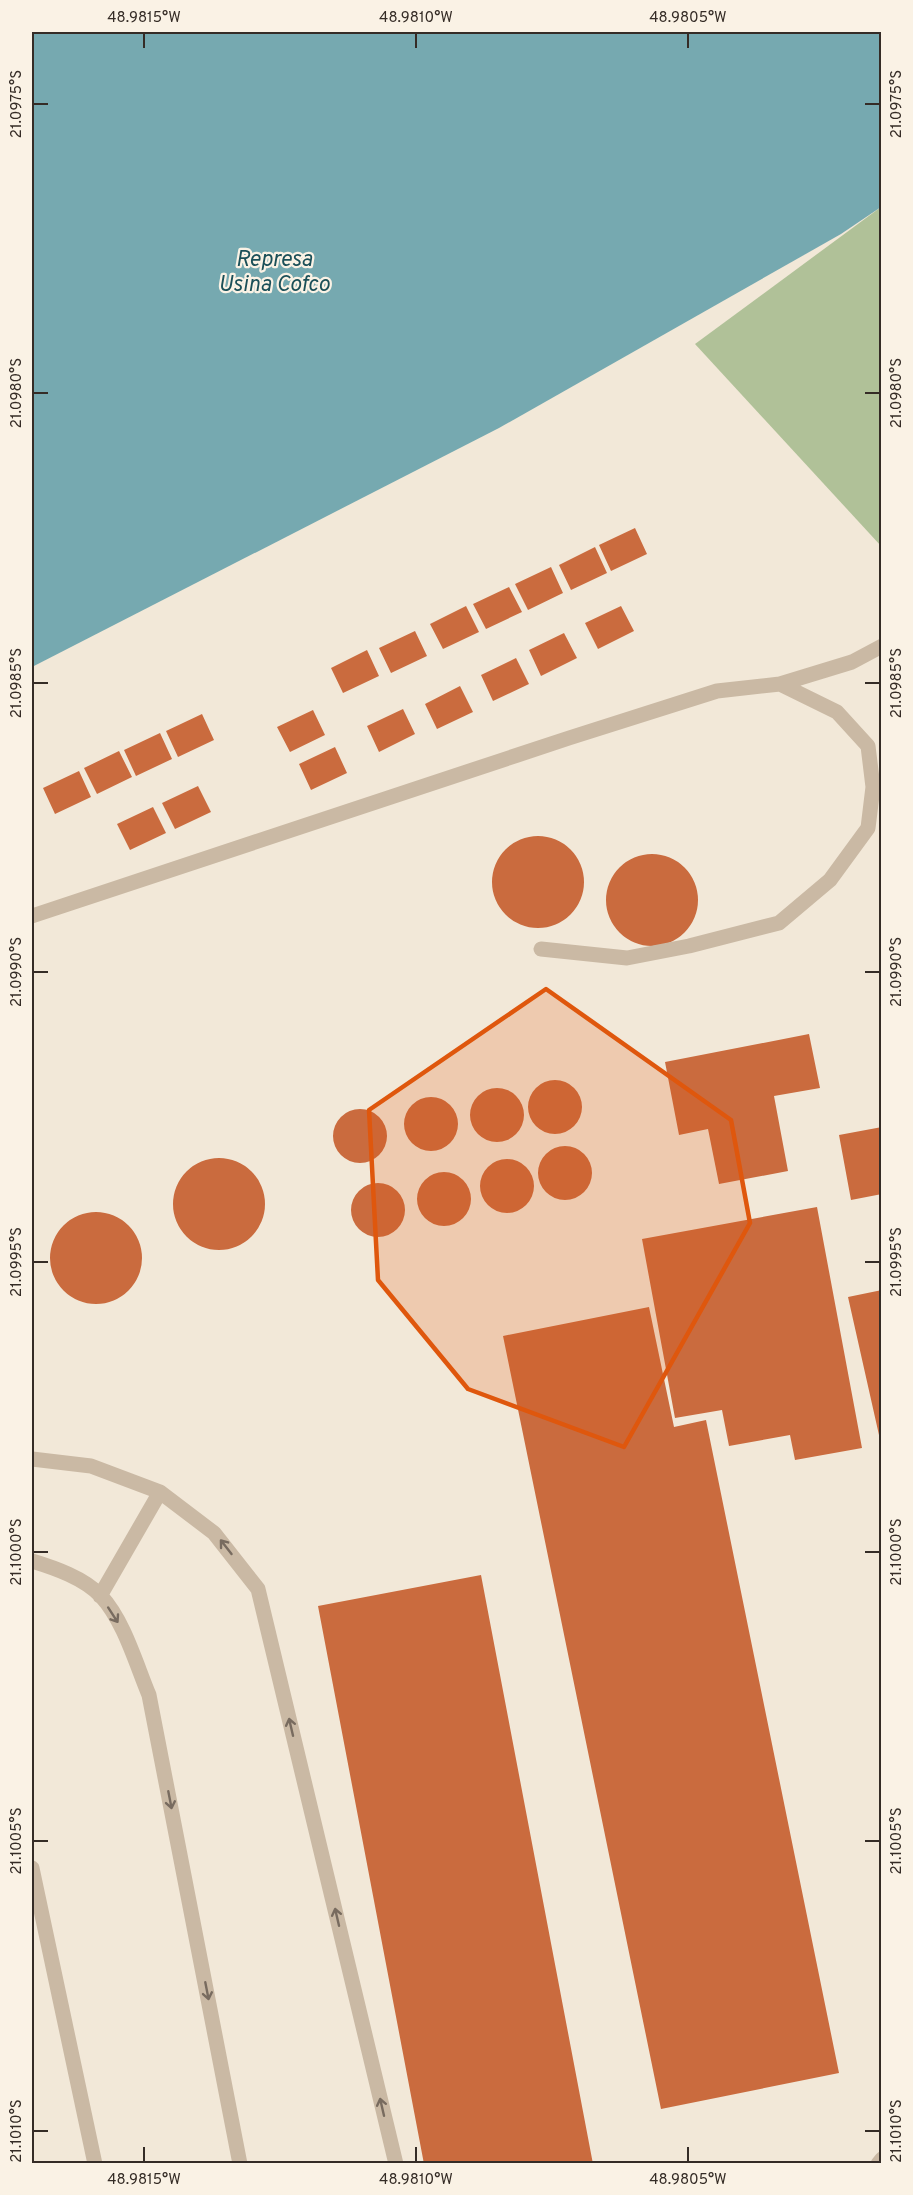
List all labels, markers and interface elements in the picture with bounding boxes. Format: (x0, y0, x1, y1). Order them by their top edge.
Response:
text: 48.9815°W (107, 9, 181, 28)
text: 48.9810°W (379, 9, 453, 28)
text: 48.9805°W (649, 9, 727, 28)
text: 21.0975°S (8, 70, 27, 138)
text: 21.0975°S (888, 70, 907, 138)
water label: Represa Usina Cofco (218, 247, 330, 299)
text: 21.0980°S (8, 358, 27, 428)
text: 21.0980°S (888, 358, 907, 428)
text: 21.0985°S (8, 648, 27, 718)
text: 21.0985°S (888, 648, 907, 718)
text: 21.0990°S (8, 937, 27, 1007)
text: 21.0990°S (888, 937, 907, 1007)
text: 21.0995°S (8, 1227, 27, 1297)
text: 21.0995°S (888, 1227, 907, 1297)
text: 21.1000°S (8, 1518, 27, 1586)
text: 21.1000°S (888, 1518, 907, 1586)
one-way arrow (219, 1540, 232, 1556)
one-way arrow (106, 1606, 119, 1623)
one-way arrow (285, 1718, 297, 1737)
one-way arrow (165, 1789, 176, 1809)
text: 21.1005°S (8, 1807, 27, 1875)
text: 21.1005°S (888, 1807, 907, 1875)
one-way arrow (330, 1908, 342, 1927)
one-way arrow (202, 1981, 213, 2000)
one-way arrow (376, 2097, 387, 2117)
text: 21.1010°S (8, 2099, 27, 2163)
text: 21.1010°S (888, 2099, 907, 2163)
text: 48.9815°W (107, 2171, 181, 2190)
text: 48.9810°W (379, 2171, 453, 2190)
text: 48.9805°W (649, 2171, 727, 2190)

